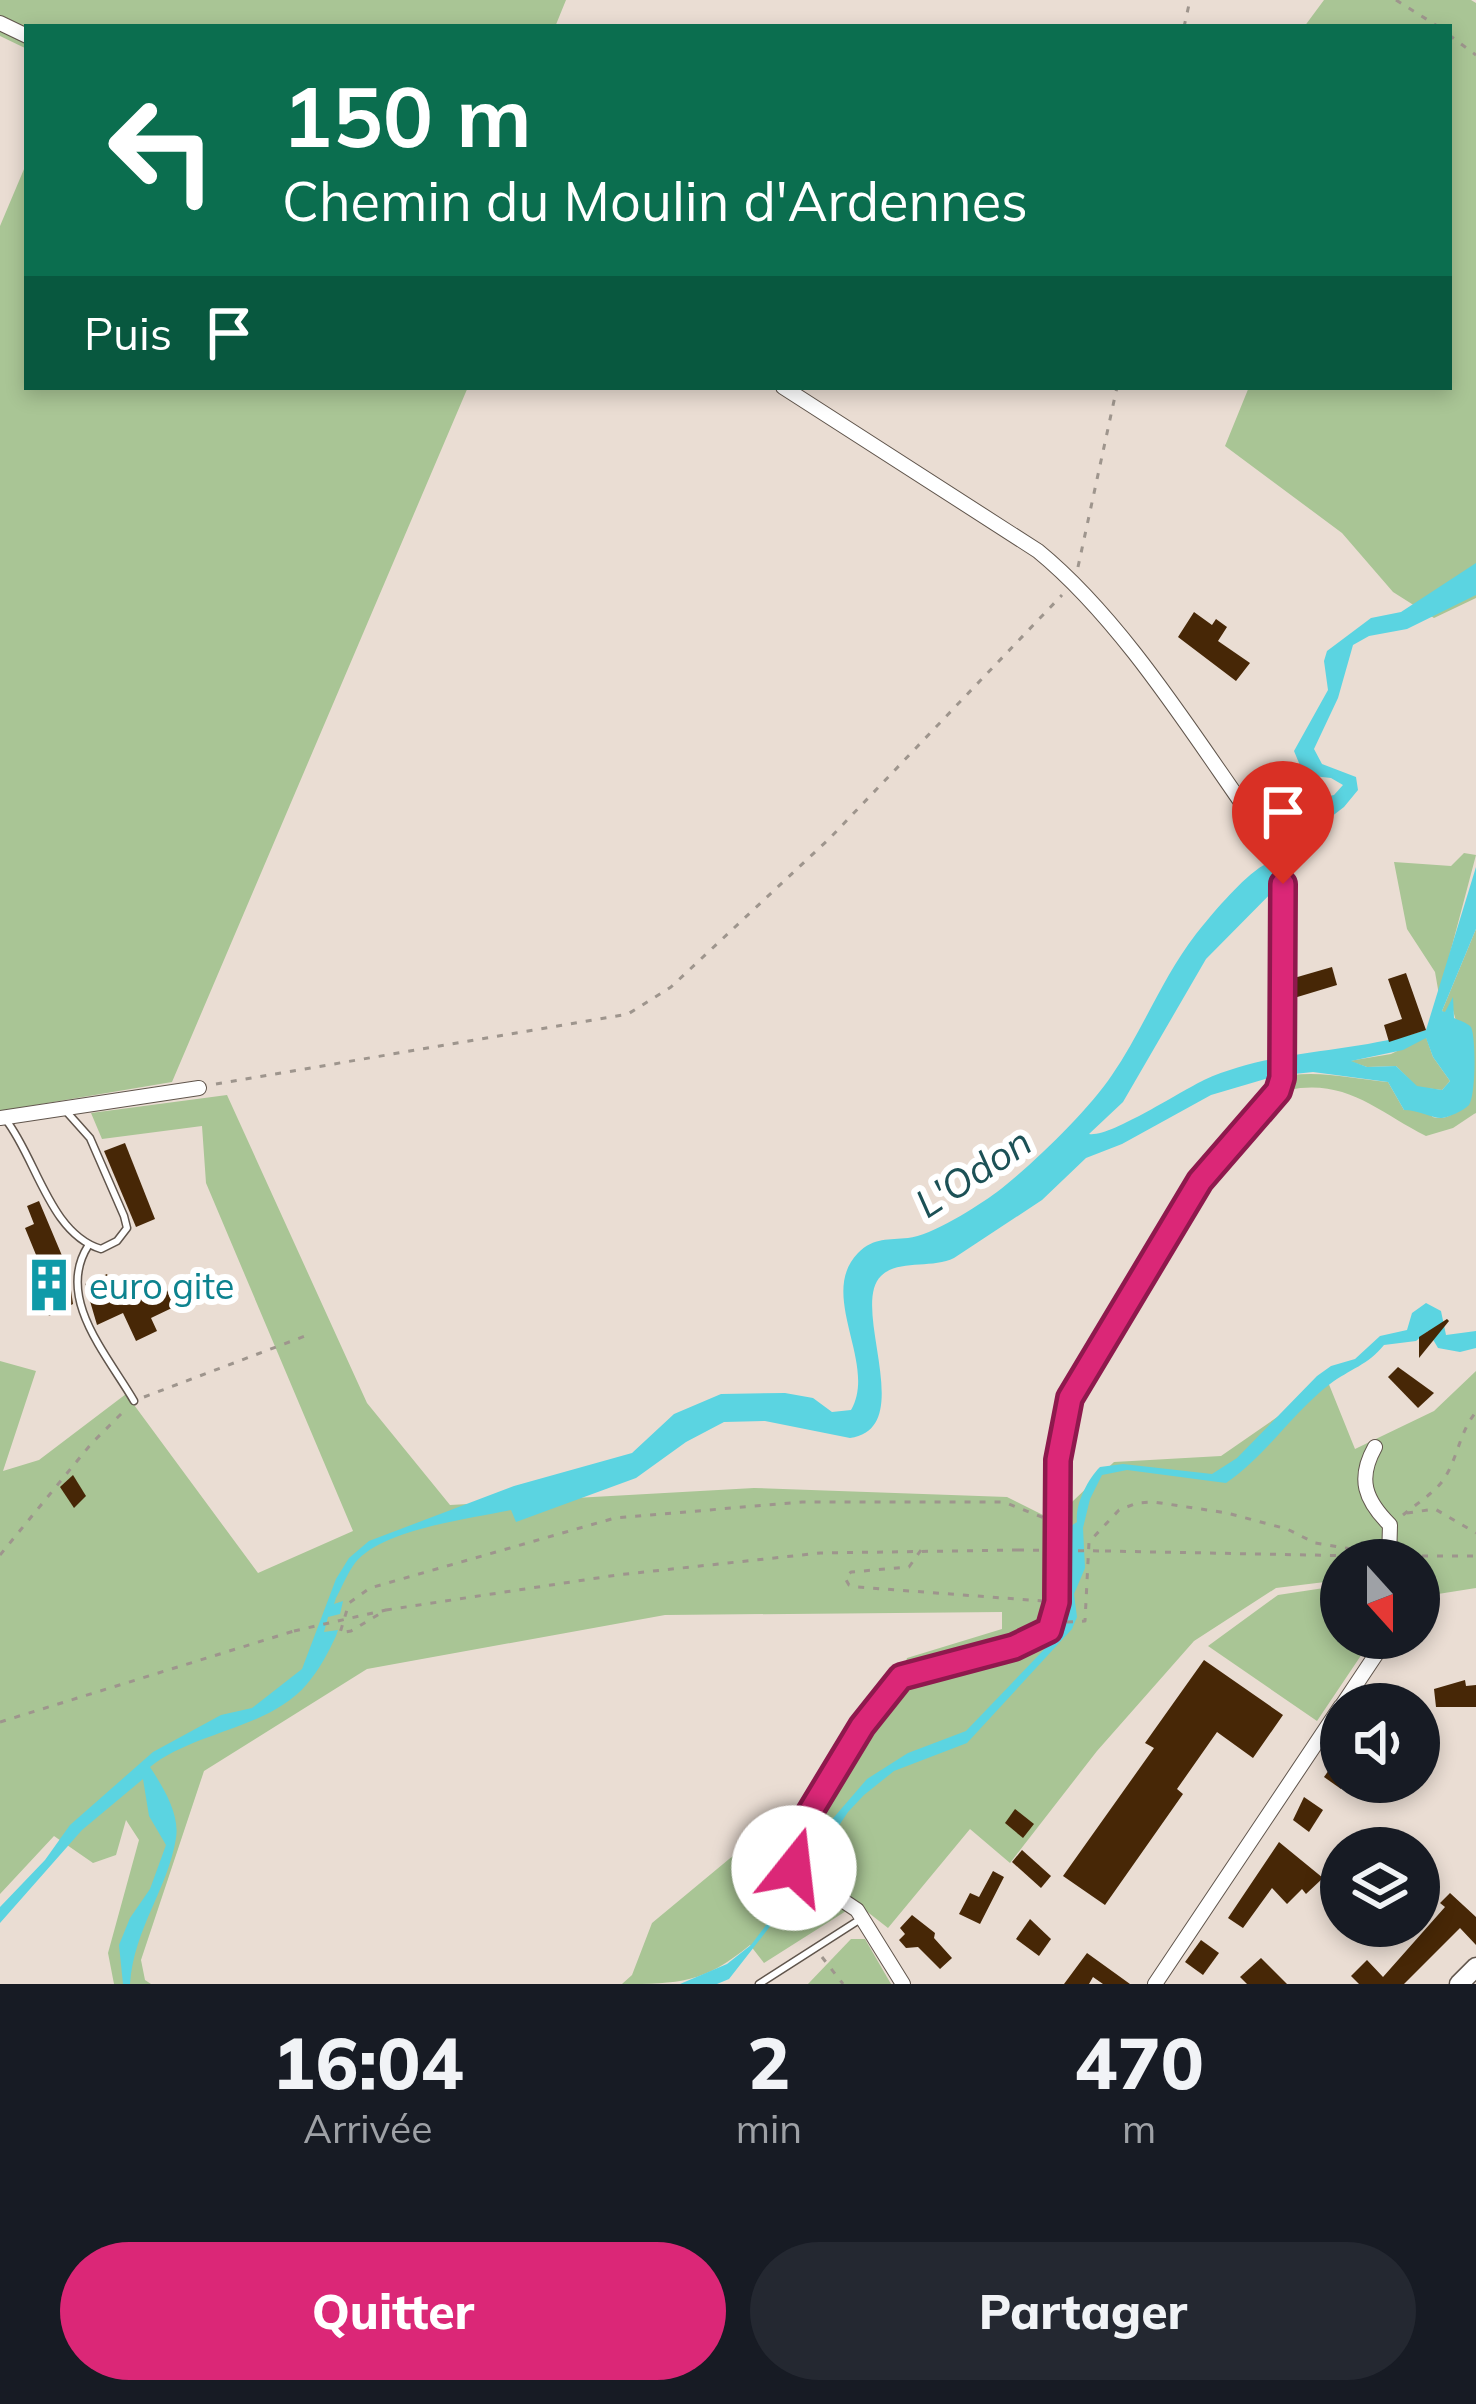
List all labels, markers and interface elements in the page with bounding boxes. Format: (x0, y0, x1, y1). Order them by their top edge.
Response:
text: 150 m (282, 63, 532, 168)
icon: left (84, 72, 240, 228)
text: Chemin du Moulin d'Ardennes (282, 167, 1028, 235)
icon: arrive (196, 300, 262, 366)
text: Puis (84, 305, 172, 361)
pin (1232, 761, 1334, 884)
icon: arrive (1250, 779, 1316, 845)
water label: L'Odon (906, 1116, 1040, 1228)
building icon: euro gite (20, 1256, 78, 1314)
place label: euro gite (89, 1263, 234, 1308)
north arrow (1320, 1539, 1440, 1659)
map controls (1320, 1539, 1440, 1947)
button: sound (1320, 1683, 1440, 1803)
position arrow (731, 1805, 857, 1931)
button: layers (1320, 1827, 1440, 1947)
text: 16:04 (272, 2017, 464, 2107)
text: 2 (747, 2017, 791, 2107)
text: 470 (1074, 2017, 1204, 2107)
text: Arrivée (303, 2104, 432, 2153)
text: min (736, 2104, 802, 2153)
text: m (1122, 2104, 1156, 2153)
button: Quitter (60, 2242, 726, 2380)
button: Partager (750, 2242, 1416, 2380)

